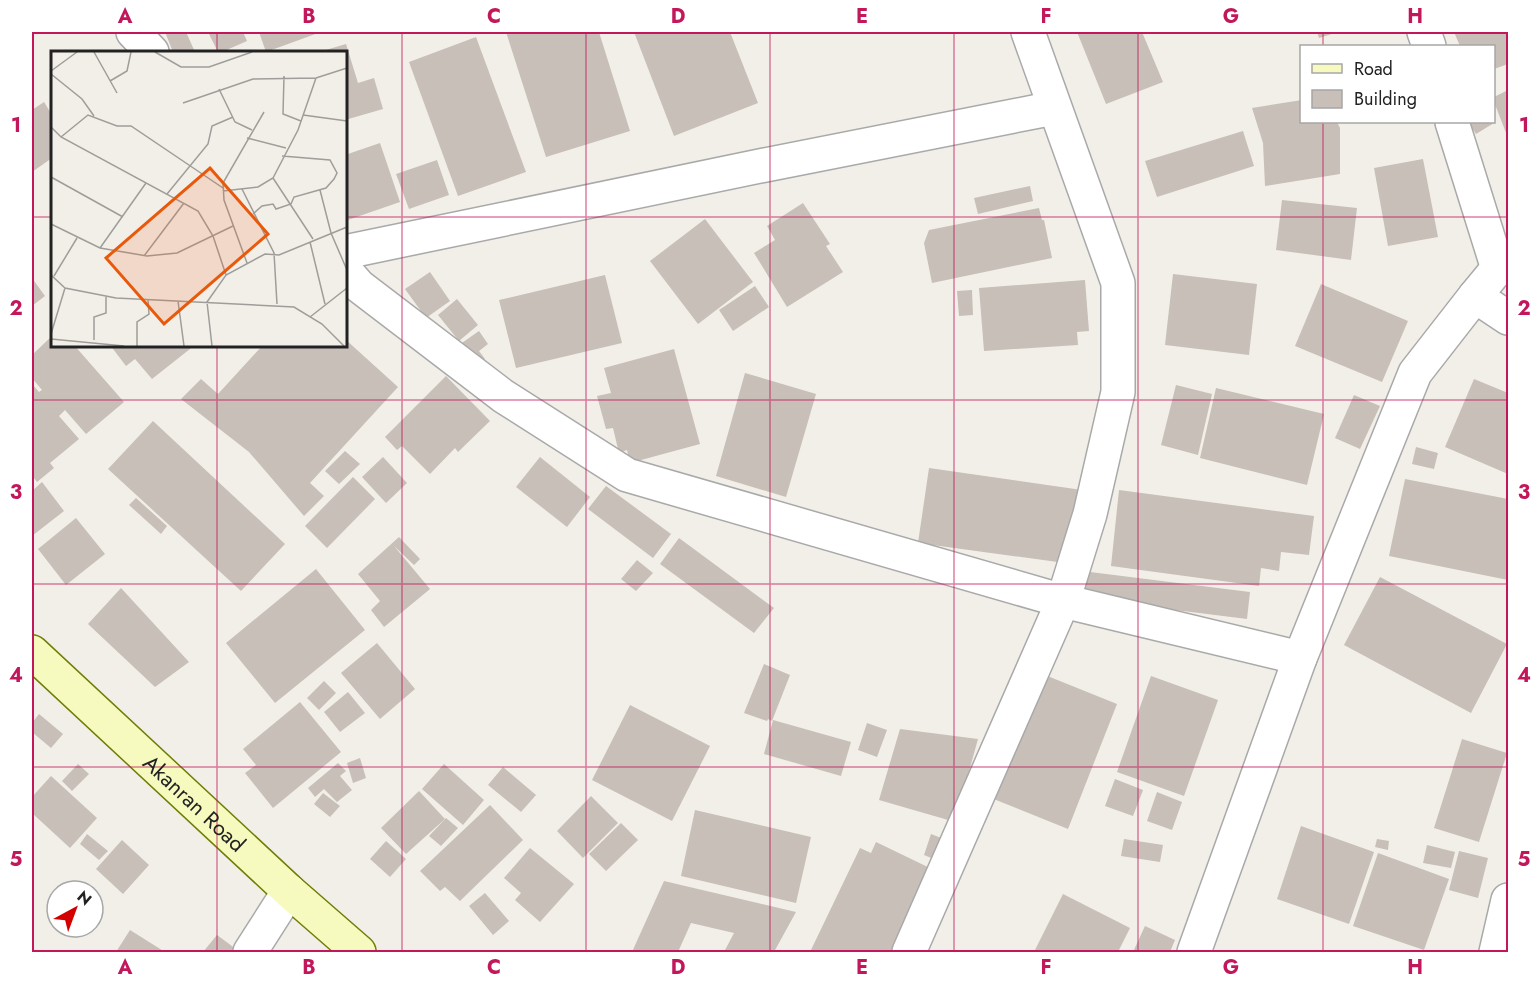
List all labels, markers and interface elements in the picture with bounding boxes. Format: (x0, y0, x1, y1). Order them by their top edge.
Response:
text: A (117, 2, 133, 31)
text: B (302, 2, 316, 31)
text: C (487, 2, 501, 31)
text: D (671, 2, 685, 31)
text: E (856, 2, 868, 31)
text: F (1040, 2, 1052, 31)
text: G (1223, 2, 1239, 31)
text: H (1407, 2, 1423, 31)
legend (1300, 45, 1495, 123)
inset map (51, 51, 346, 346)
text: Road (1354, 56, 1393, 82)
text: Building (1354, 86, 1417, 112)
text: 1 (11, 111, 21, 140)
text: 1 (1519, 111, 1529, 140)
text: 2 (9, 294, 23, 323)
text: 2 (1517, 294, 1531, 323)
text: 3 (10, 478, 22, 507)
text: 3 (1518, 478, 1530, 507)
text: 4 (9, 661, 23, 690)
text: 4 (1517, 661, 1531, 690)
street label: Akanran Road (136, 747, 253, 859)
text: 5 (10, 845, 23, 874)
text: 5 (1518, 845, 1531, 874)
north arrow (45, 879, 105, 939)
text: N (72, 885, 97, 911)
text: A (117, 953, 133, 982)
text: B (302, 953, 316, 982)
text: C (487, 953, 501, 982)
text: D (671, 953, 685, 982)
text: E (856, 953, 868, 982)
text: F (1040, 953, 1052, 982)
text: G (1223, 953, 1239, 982)
text: H (1407, 953, 1423, 982)

